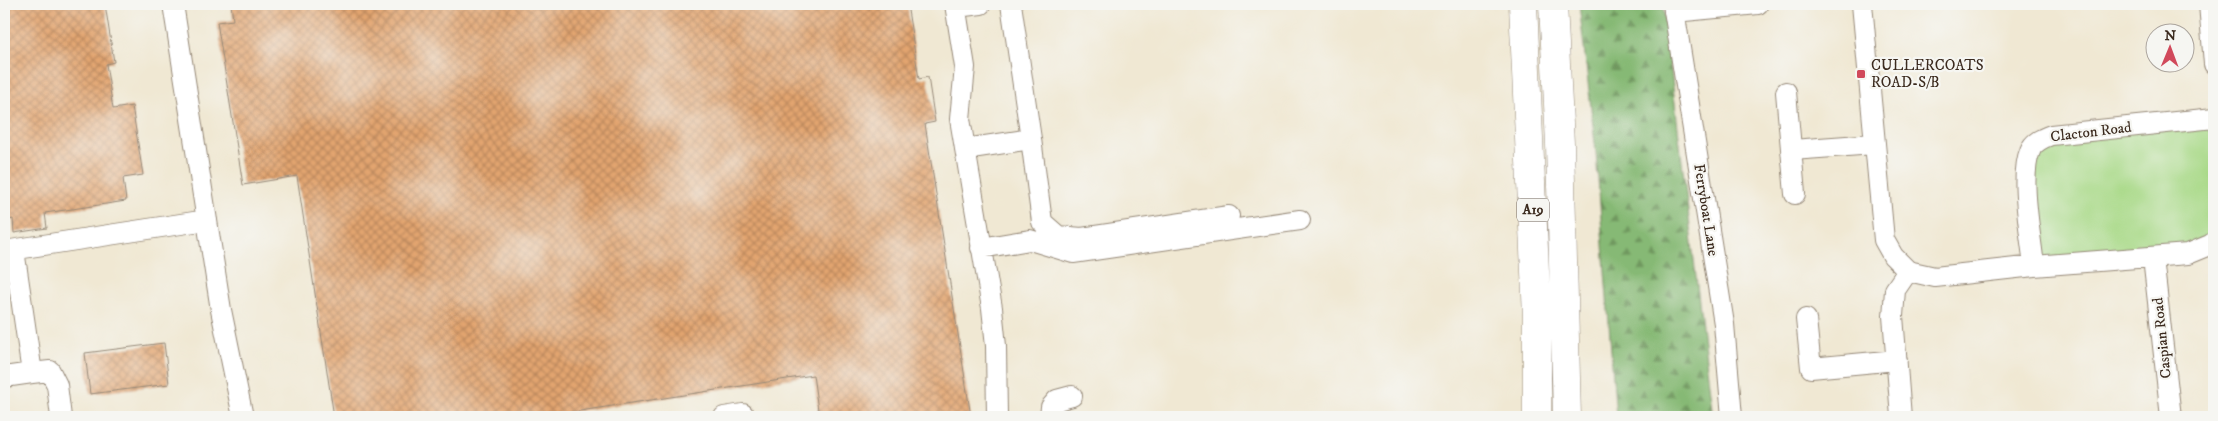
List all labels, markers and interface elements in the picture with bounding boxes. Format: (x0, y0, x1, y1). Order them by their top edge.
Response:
north arrow (2146, 22, 2196, 72)
text: N (2164, 27, 2177, 45)
place label: CULLERCOATS ROAD-S/B (1871, 56, 1984, 92)
marker: CULLERCOATS ROAD-S/B (1855, 68, 1867, 80)
street label: Clacton Road (2049, 118, 2133, 146)
street label: Ferryboat Lane (1689, 162, 1723, 258)
road number: A19 (1517, 198, 1549, 222)
street label: Caspian Road (2148, 296, 2176, 379)

